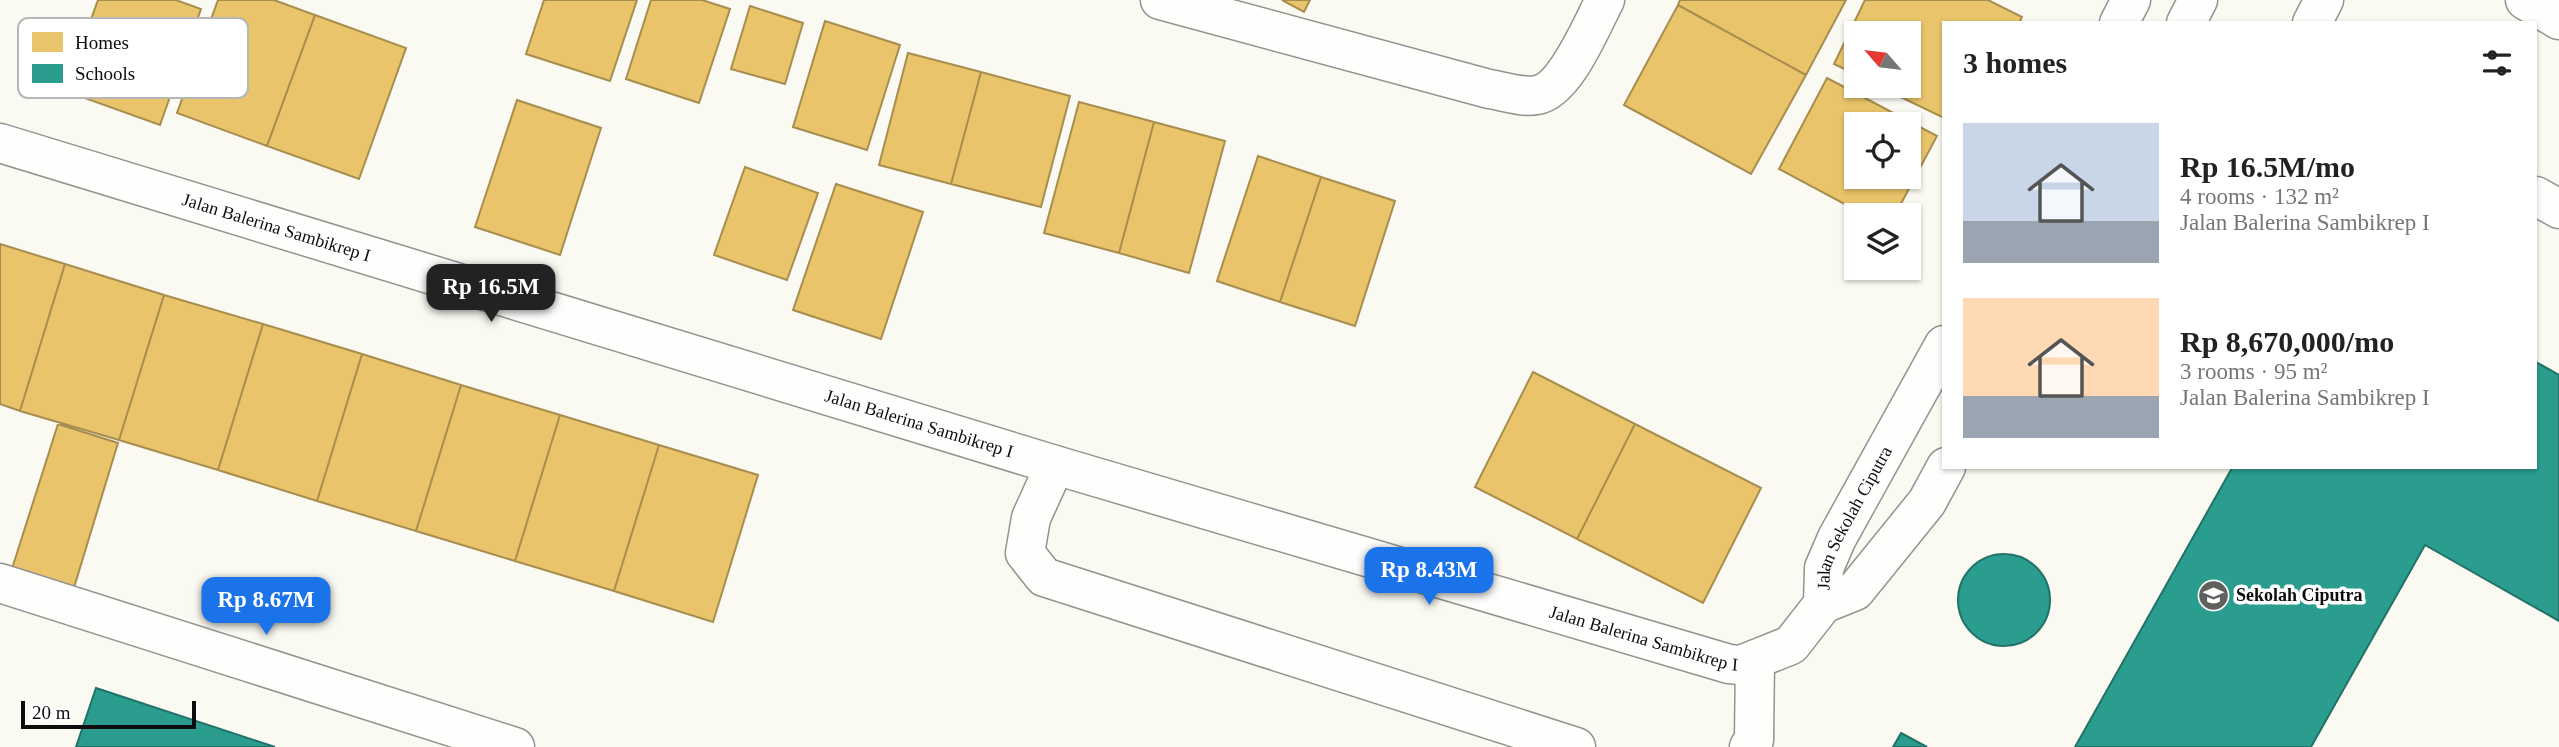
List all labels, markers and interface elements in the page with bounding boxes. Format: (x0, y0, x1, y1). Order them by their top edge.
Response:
legend (18, 18, 248, 98)
north arrow (1844, 21, 1922, 98)
map controls (1844, 21, 1921, 280)
text: Homes (75, 32, 129, 53)
icon: filters (2478, 44, 2516, 82)
text: 3 homes (1963, 46, 2067, 79)
text: Schools (75, 63, 135, 84)
button: locate (1844, 112, 1921, 189)
text: Rp 16.5M/mo (2180, 150, 2355, 183)
icon: home (2019, 151, 2103, 235)
text: 4 rooms · 132 m² (2180, 184, 2339, 209)
street label: Jalan Balerina Sambikrep I (180, 189, 373, 265)
button: layers (1844, 203, 1921, 280)
text: Jalan Balerina Sambikrep I (2180, 210, 2430, 235)
pin: Rp 16.5M (419, 264, 563, 324)
text: Rp 16.5M (442, 274, 540, 299)
text: Rp 8,670,000/mo (2180, 325, 2394, 358)
icon: home (2019, 326, 2103, 410)
text: 3 rooms · 95 m² (2180, 359, 2327, 384)
street label: Jalan Balerina Sambikrep I (823, 385, 1016, 462)
text: Jalan Balerina Sambikrep I (2180, 385, 2430, 410)
street label: Jalan Sekolah Ciputra (1813, 443, 1896, 590)
pin: Rp 8.43M (1357, 548, 1501, 607)
text: Rp 8.43M (1380, 557, 1478, 582)
pin: Rp 8.67M (194, 578, 338, 637)
school or university icon: Sekolah Ciputra (2196, 578, 2230, 612)
place label: Sekolah Ciputra (2236, 585, 2363, 605)
text: Rp 8.67M (217, 587, 315, 612)
street label: Jalan Balerina Sambikrep I (1547, 602, 1739, 675)
scale bar (21, 698, 196, 730)
text: 20 m (32, 702, 71, 723)

